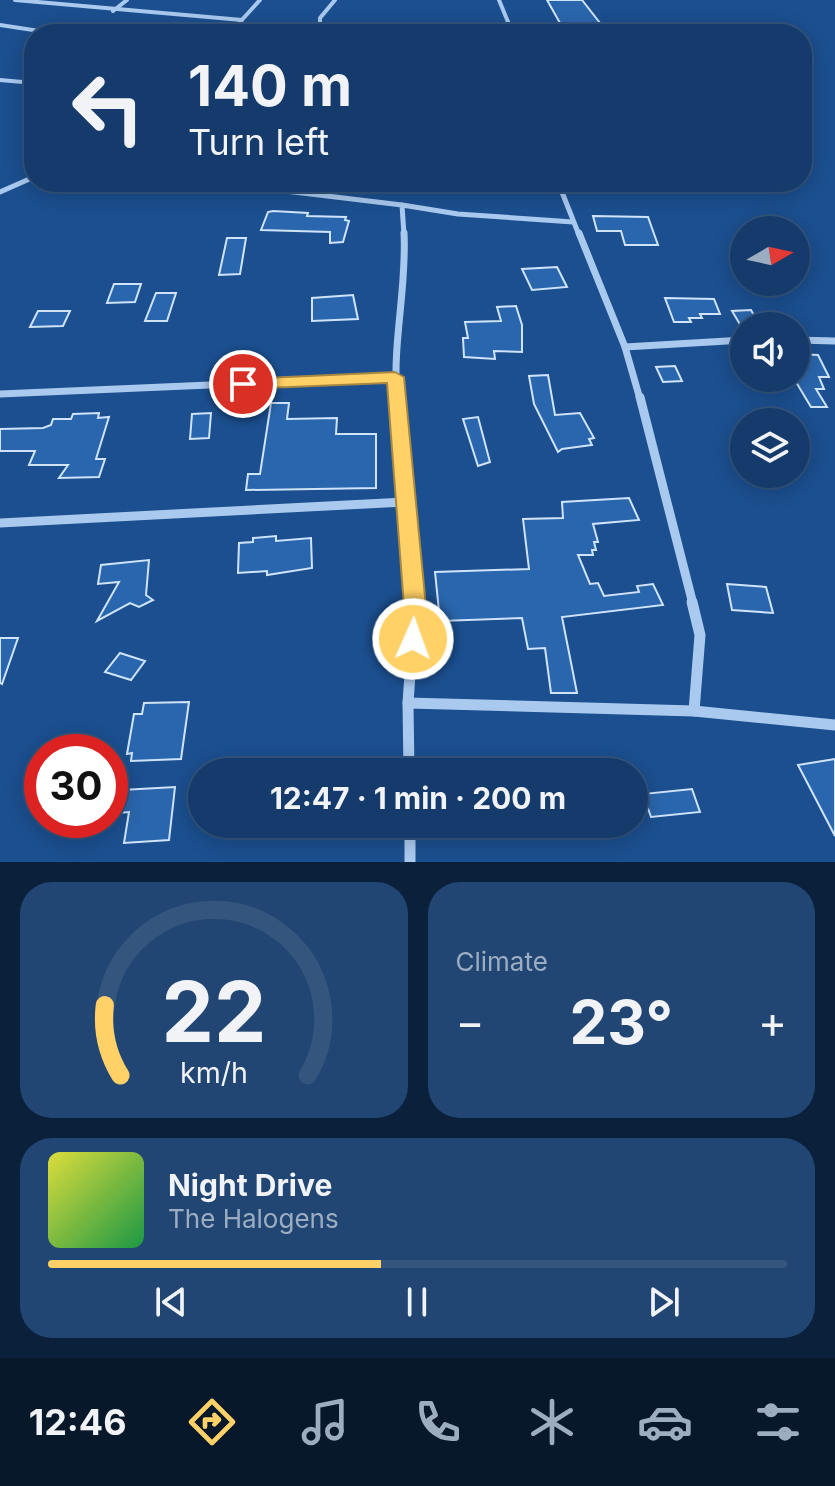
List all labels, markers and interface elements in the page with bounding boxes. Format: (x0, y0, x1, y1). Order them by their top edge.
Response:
text: 140 m (188, 52, 352, 120)
icon: left (56, 56, 160, 160)
text: Turn left (188, 120, 329, 164)
north arrow (730, 216, 810, 296)
map controls (730, 216, 810, 488)
button: sound (730, 312, 810, 392)
pin (209, 350, 277, 418)
icon: arrive (221, 362, 265, 406)
button: layers (730, 408, 810, 488)
position arrow (371, 597, 455, 681)
speed limit sign: 30 (24, 734, 128, 838)
text: 12:47 · 1 min · 200 m (270, 780, 566, 816)
text: Climate (456, 946, 548, 977)
text: 22 (161, 961, 266, 1062)
text: 23° (569, 986, 673, 1058)
text: − (456, 995, 485, 1049)
text: + (758, 995, 787, 1049)
text: km/h (180, 1055, 248, 1090)
text: Night Drive (168, 1167, 332, 1203)
text: The Halogens (168, 1203, 339, 1234)
icon: previous (149, 1280, 193, 1324)
icon: pause (395, 1280, 439, 1324)
icon: next (642, 1280, 686, 1324)
icon: directions (184, 1394, 240, 1450)
icon: music (297, 1394, 353, 1450)
icon: phone (410, 1394, 466, 1450)
icon: climate (524, 1394, 580, 1450)
icon: car (637, 1394, 693, 1450)
icon: filters (750, 1394, 806, 1450)
text: 12:46 (29, 1400, 127, 1444)

